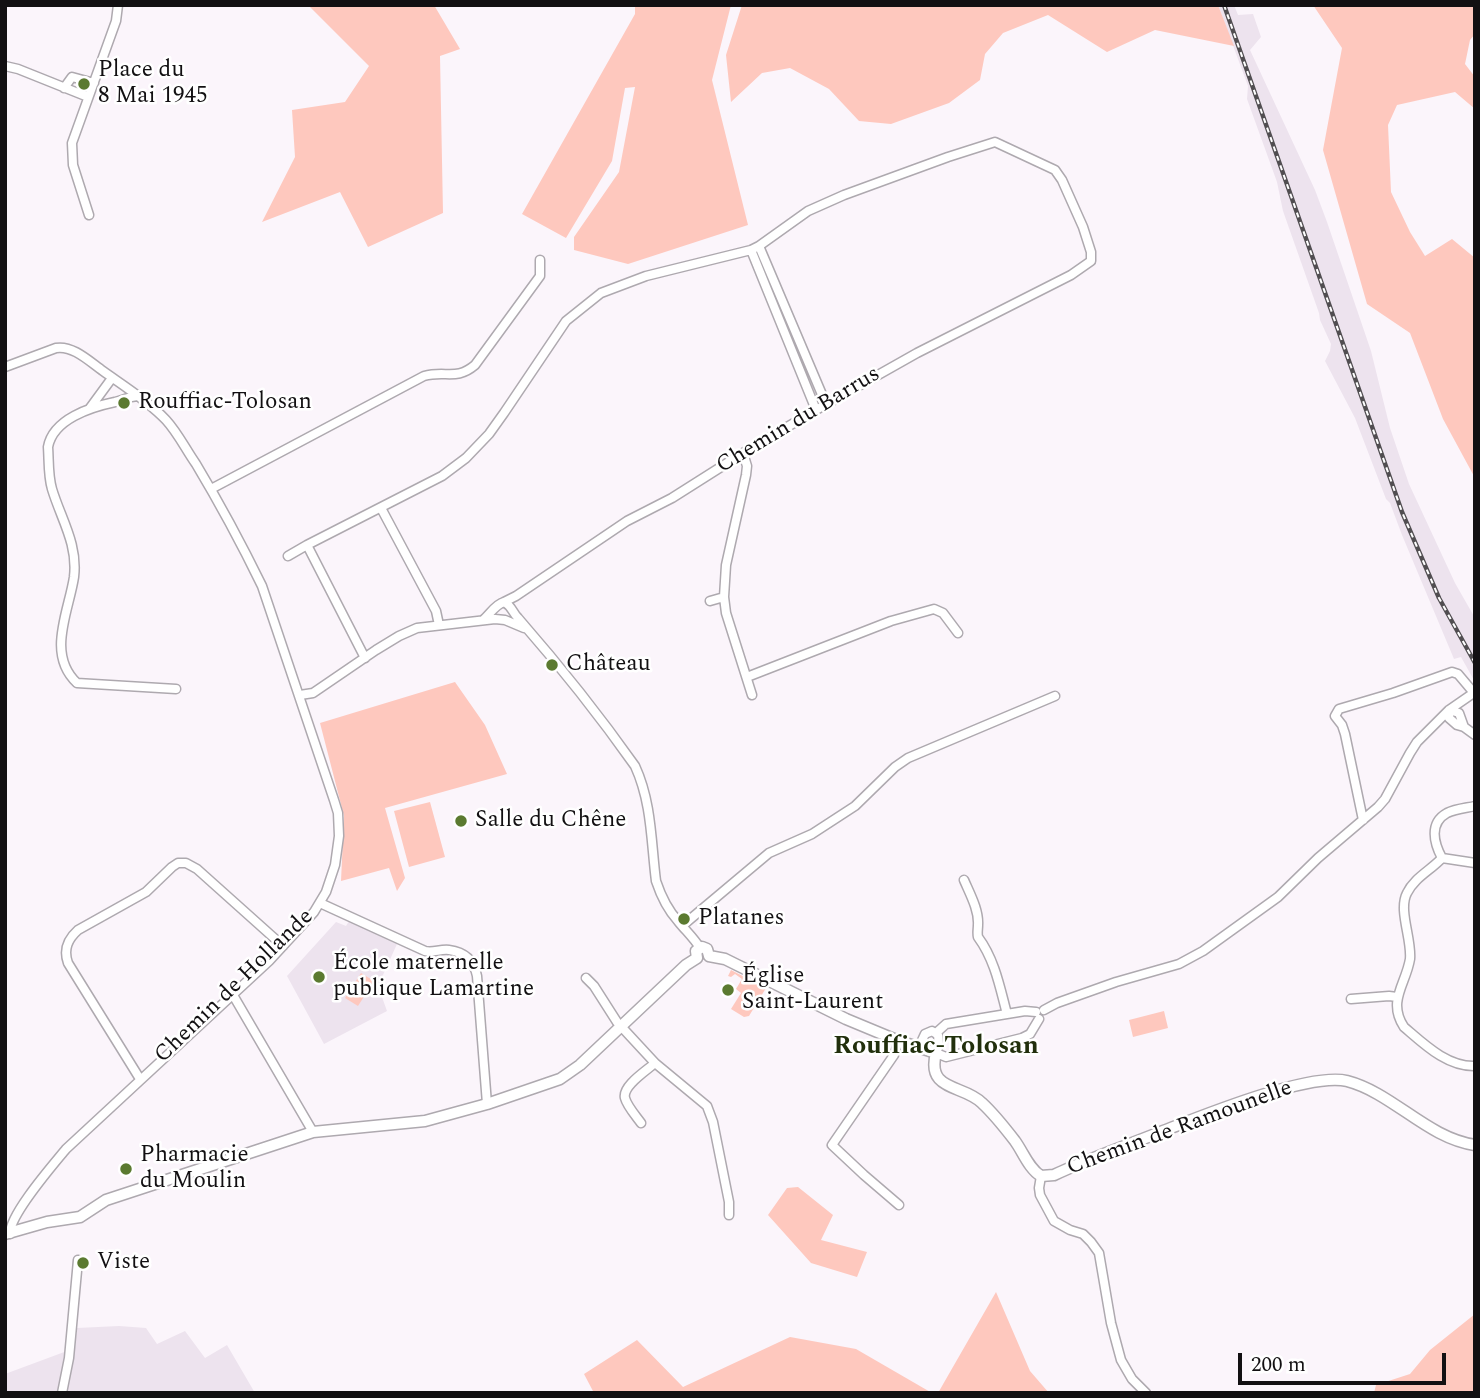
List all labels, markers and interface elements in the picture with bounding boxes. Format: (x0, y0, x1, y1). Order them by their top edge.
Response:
place label: Place du 8 Mai 1945 (98, 57, 208, 111)
marker: Place du 8 Mai 1945 (76, 76, 92, 92)
street label: Chemin du Barrus (712, 361, 886, 481)
place label: Rouffiac-Tolosan (138, 389, 312, 417)
marker: Rouffiac-Tolosan (116, 395, 132, 411)
place label: Château (566, 651, 651, 679)
marker: Château (544, 657, 560, 673)
place label: Salle du Chêne (475, 807, 626, 835)
marker: Salle du Chêne (453, 813, 469, 829)
street label: Chemin de Hollande (150, 904, 320, 1070)
place label: Platanes (698, 905, 785, 933)
marker: Platanes (676, 911, 692, 927)
place label: École maternelle publique Lamartine (333, 950, 534, 1004)
place label: Église Saint-Laurent (742, 963, 883, 1017)
marker: École maternelle publique Lamartine (311, 969, 327, 985)
marker: Église Saint-Laurent (720, 982, 736, 998)
district label: Rouffiac-Tolosan (833, 1032, 1039, 1064)
street label: Chemin de Ramounelle (1063, 1075, 1297, 1183)
place label: Pharmacie du Moulin (140, 1142, 249, 1196)
marker: Pharmacie du Moulin (118, 1161, 134, 1177)
place label: Viste (97, 1249, 150, 1277)
marker: Viste (75, 1255, 91, 1271)
scale bar (1242, 1338, 1450, 1382)
text: 200 m (1251, 1349, 1306, 1381)

